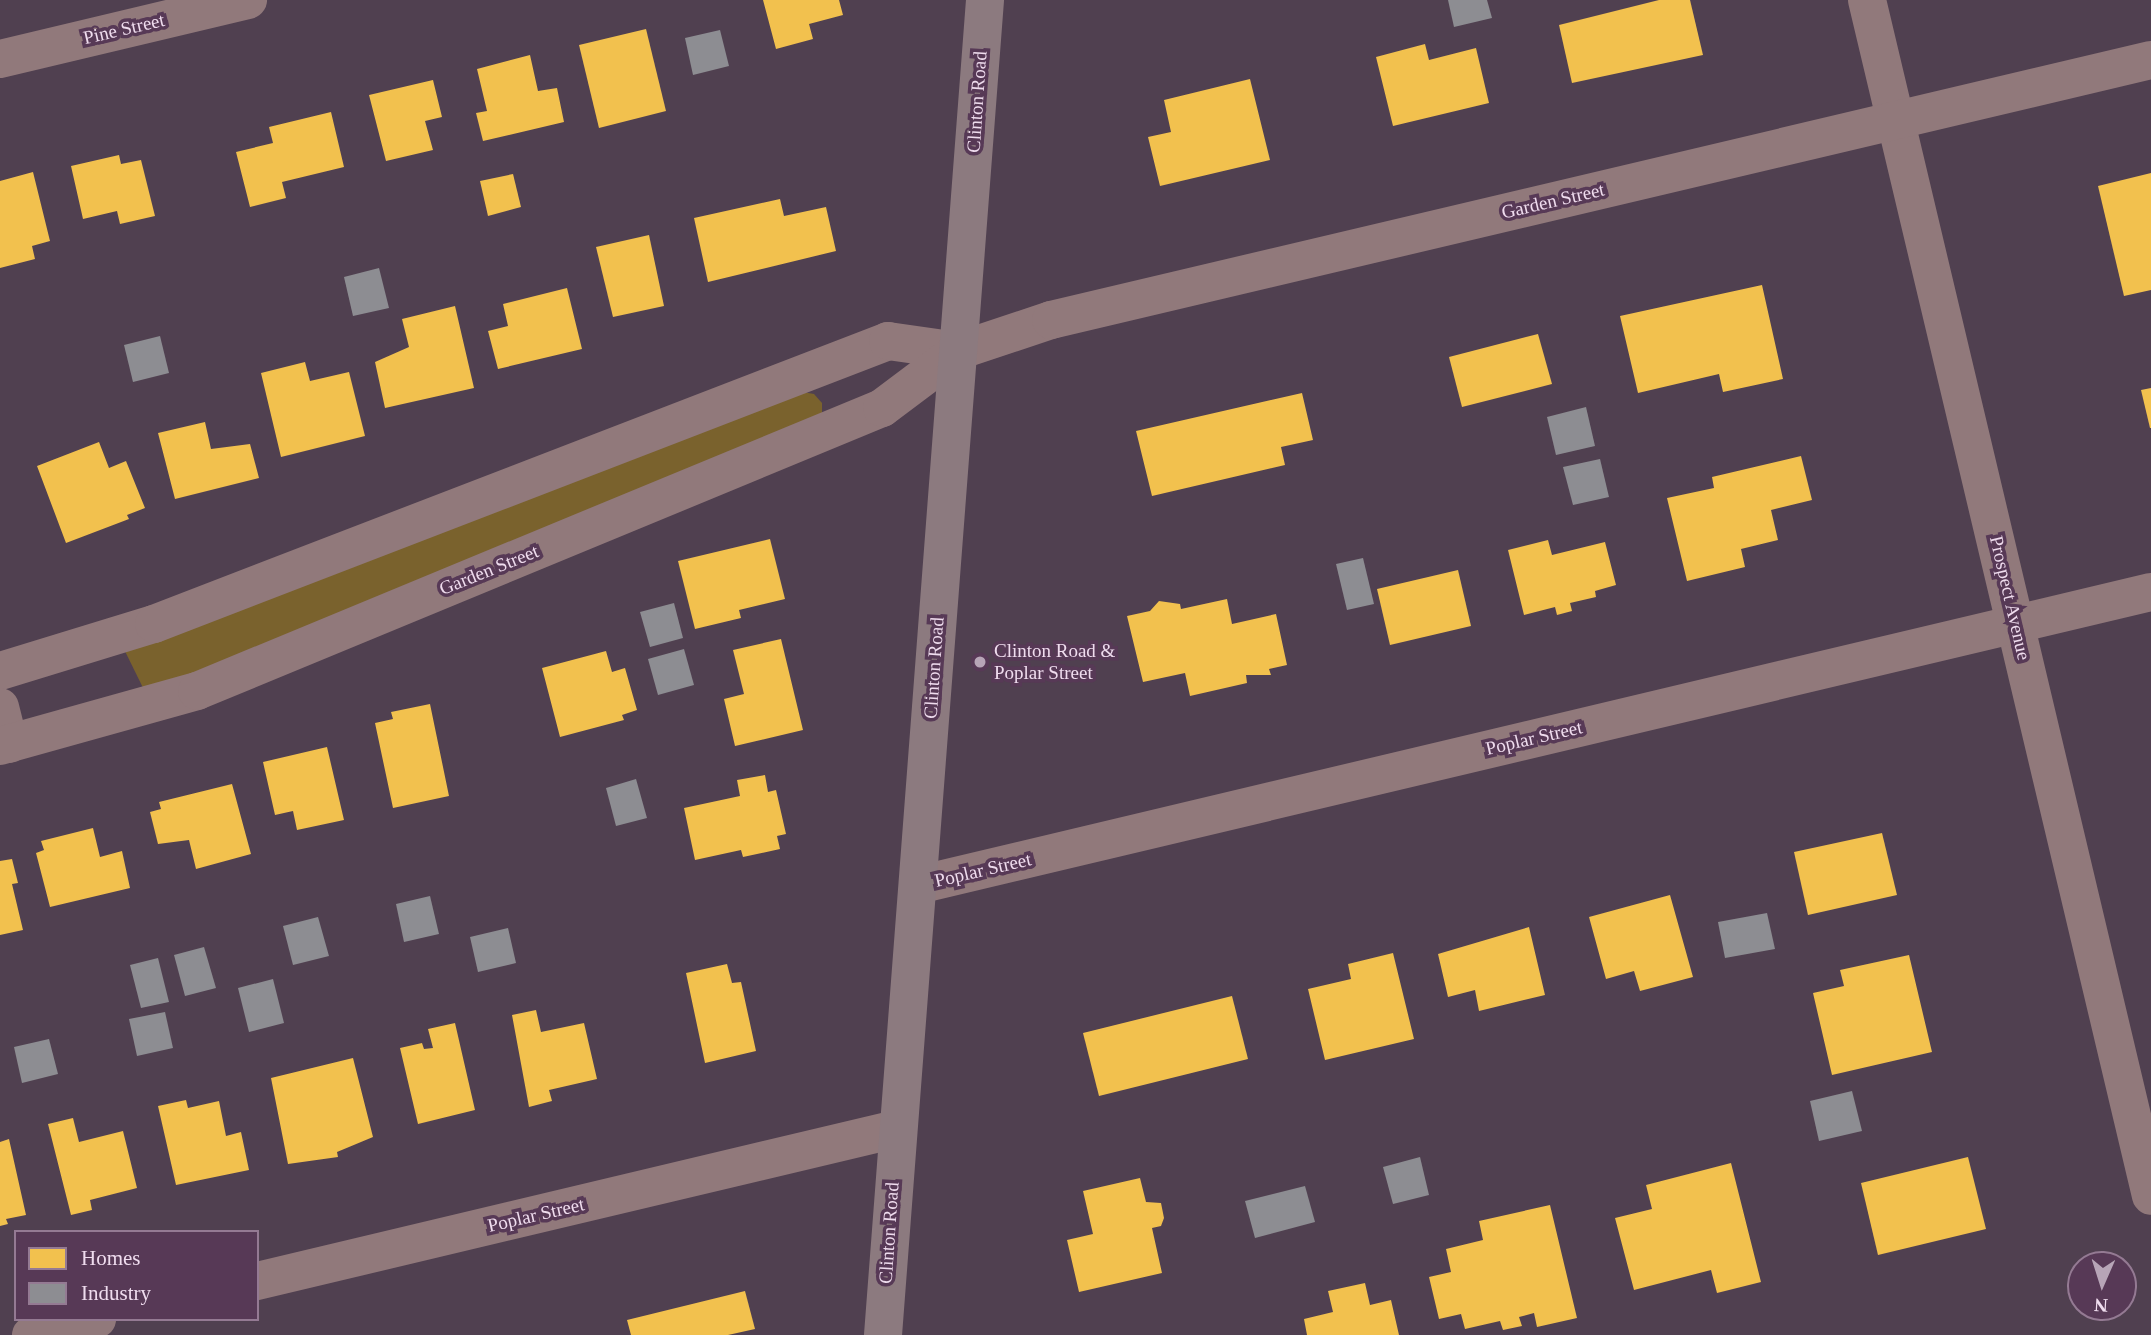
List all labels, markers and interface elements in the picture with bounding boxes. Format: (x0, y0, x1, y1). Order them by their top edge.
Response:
street label: Pine Street (81, 9, 167, 49)
street label: Clinton Road (962, 50, 992, 154)
street label: Garden Street (1499, 178, 1607, 224)
street label: Prospect Avenue (1985, 533, 2035, 663)
street label: Garden Street (436, 540, 542, 600)
street label: Clinton Road (919, 616, 949, 720)
place label: Clinton Road & Poplar Street (994, 640, 1115, 684)
marker: Clinton Road & Poplar Street (972, 654, 988, 670)
street label: Poplar Street (1483, 716, 1585, 760)
street label: Poplar Street (932, 848, 1034, 892)
street label: Clinton Road (874, 1181, 904, 1285)
street label: Poplar Street (485, 1193, 587, 1237)
legend (14, 1230, 259, 1321)
text: Homes (81, 1246, 141, 1270)
north arrow (2067, 1251, 2137, 1321)
text: Industry (81, 1281, 151, 1305)
text: N (2094, 1295, 2108, 1316)

